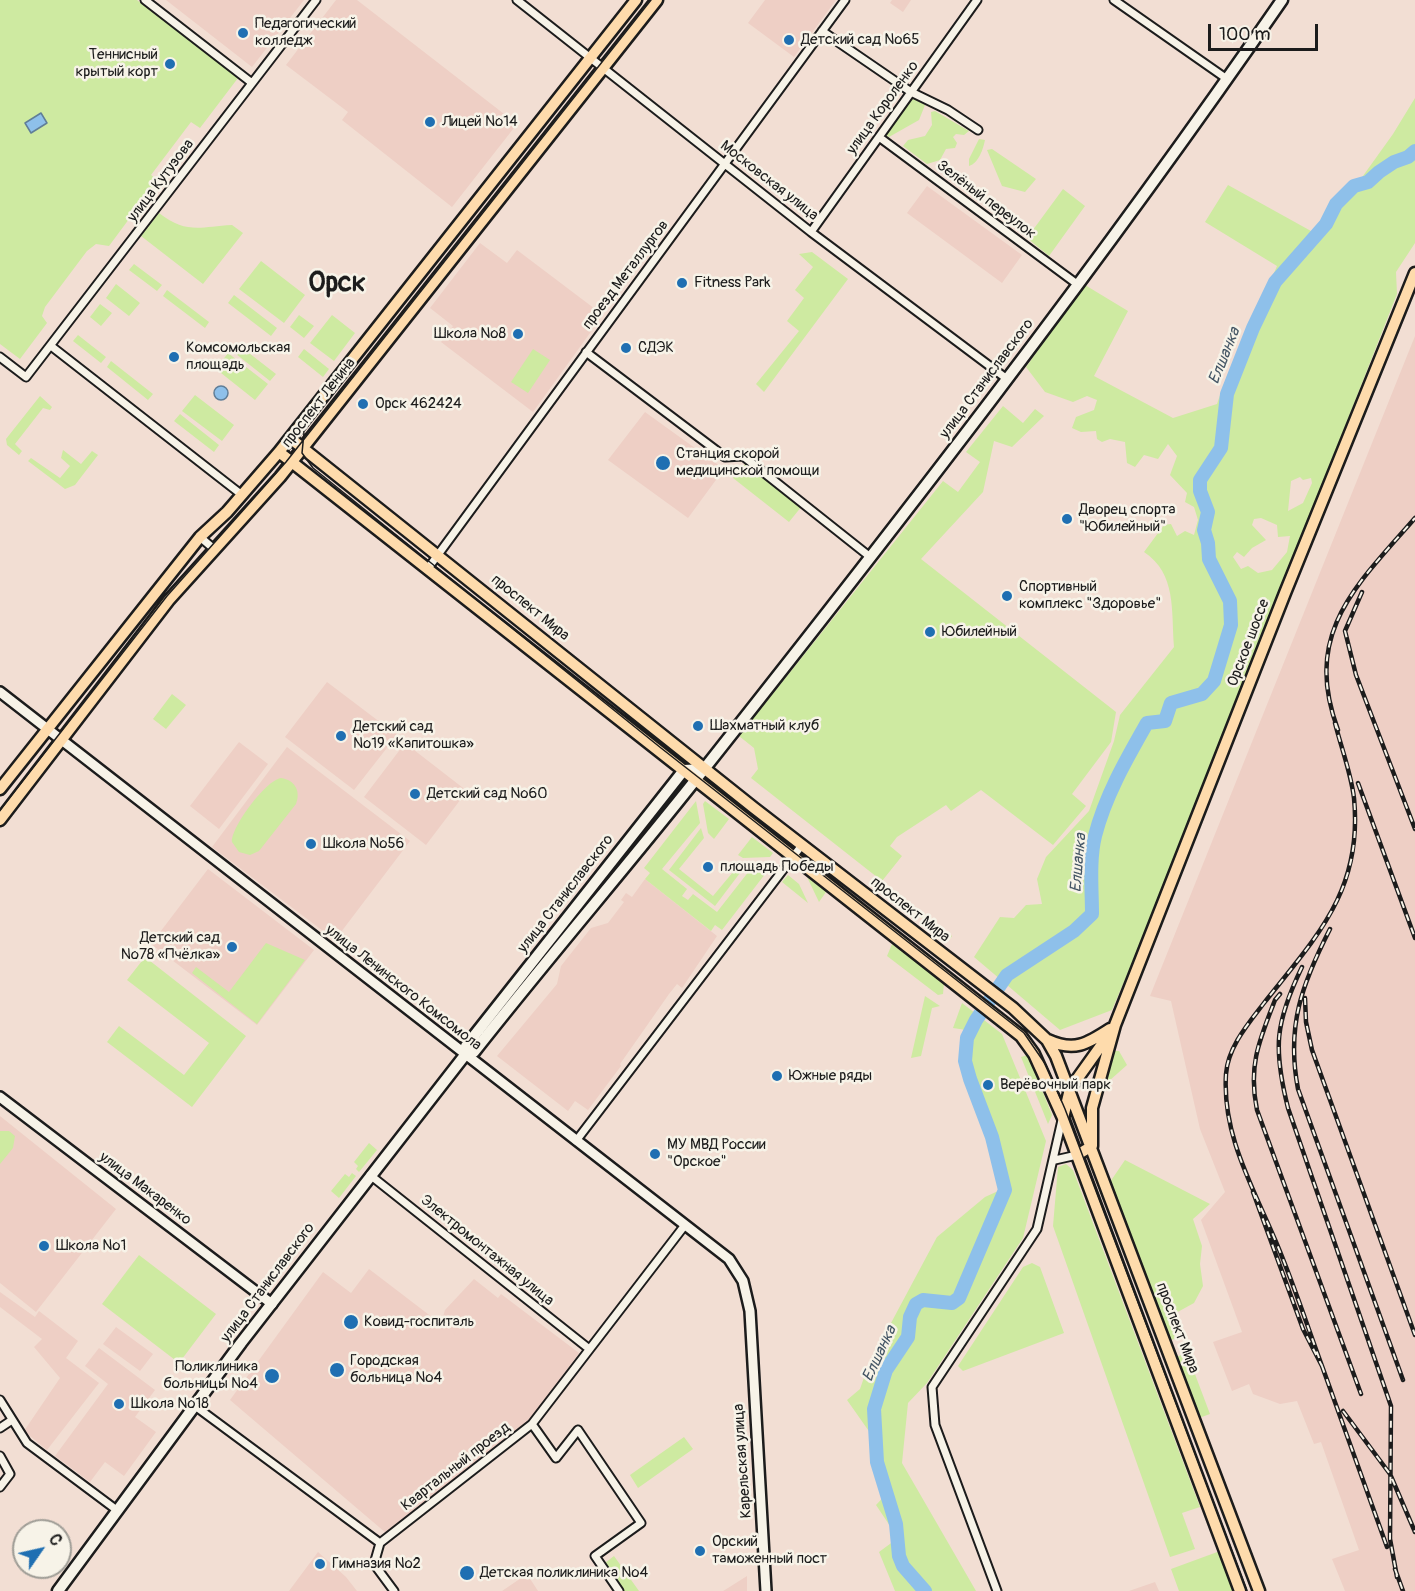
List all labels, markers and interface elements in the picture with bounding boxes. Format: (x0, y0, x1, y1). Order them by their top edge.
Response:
scale bar (1211, 12, 1320, 50)
place label: Педагогический колледж (255, 15, 357, 50)
text: 100 m (1219, 23, 1271, 46)
marker: Педагогический колледж (236, 26, 250, 40)
place label: Детский сад №65 (801, 31, 919, 49)
marker: Детский сад №65 (782, 33, 796, 47)
place label: Теннисный крытый корт (76, 46, 158, 81)
marker: Теннисный крытый корт (163, 57, 177, 71)
street label: улица Короленко (843, 58, 923, 158)
place label: Лицей №14 (442, 113, 518, 131)
marker: Лицей №14 (423, 115, 437, 129)
street label: улица Кутузова (124, 136, 198, 226)
street label: Московская улица (716, 137, 822, 225)
street label: Зелёный переулок (933, 157, 1039, 243)
street label: проезд Металлургов (579, 217, 673, 333)
district label: Орск (308, 268, 366, 300)
place label: Fitness Park (694, 274, 771, 292)
marker: Fitness Park (675, 276, 689, 290)
street label: улица Станиславского (936, 316, 1038, 442)
place label: Школа №8 (434, 325, 506, 343)
water label: Елшанка (1205, 325, 1245, 387)
marker: Школа №8 (511, 327, 525, 341)
place label: Комсомольская площадь (186, 339, 290, 374)
place label: СДЭК (638, 339, 674, 357)
marker: СДЭК (619, 341, 633, 355)
marker: Комсомольская площадь (167, 350, 181, 364)
street label: проспект Ленина (278, 355, 360, 451)
place label: Орск 462424 (375, 395, 462, 413)
marker: Орск 462424 (356, 397, 370, 411)
place label: Станция скорой медицинской помощи (676, 445, 819, 480)
marker: Станция скорой медицинской помощи (654, 454, 672, 472)
place label: Дворец спорта "Юбилейный" (1079, 501, 1175, 536)
marker: Дворец спорта "Юбилейный" (1060, 512, 1074, 526)
street label: проспект Мира (487, 571, 573, 645)
place label: Спортивный комплекс "Здоровье" (1019, 578, 1161, 613)
marker: Спортивный комплекс "Здоровье" (1000, 589, 1014, 603)
street label: Орское шоссе (1224, 597, 1274, 689)
place label: Юбилейный (942, 623, 1017, 641)
marker: Юбилейный (923, 625, 937, 639)
place label: Шахматный клуб (710, 717, 819, 735)
place label: Детский сад №19 «Капитошка» (353, 718, 474, 753)
marker: Шахматный клуб (691, 719, 705, 733)
marker: Детский сад №19 «Капитошка» (334, 729, 348, 743)
place label: Детский сад №60 (427, 785, 547, 803)
marker: Детский сад №60 (408, 787, 422, 801)
street label: улица Станиславского (514, 831, 618, 957)
water label: Елшанка (1067, 833, 1091, 893)
place label: Школа №56 (323, 835, 404, 853)
marker: Школа №56 (304, 837, 318, 851)
place label: площадь Победы (720, 858, 834, 876)
marker: площадь Победы (701, 860, 715, 874)
street label: проспект Мира (867, 874, 953, 946)
street label: улица Ленинского Комсомола (321, 921, 485, 1055)
place label: Детский сад №78 «Пчёлка» (121, 929, 220, 964)
marker: Детский сад №78 «Пчёлка» (225, 940, 239, 954)
place label: Южные ряды (789, 1067, 872, 1085)
marker: Южные ряды (770, 1069, 784, 1083)
place label: Верёвочный парк (1000, 1076, 1111, 1094)
marker: Верёвочный парк (981, 1078, 995, 1092)
place label: МУ МВД России "Орское" (667, 1136, 766, 1171)
marker: МУ МВД России "Орское" (648, 1147, 662, 1161)
street label: улица Макаренко (95, 1148, 195, 1230)
street label: Электромонтажная улица (417, 1192, 557, 1310)
street label: улица Станиславского (217, 1220, 319, 1346)
place label: Школа №1 (56, 1237, 126, 1255)
marker: Школа №1 (37, 1239, 51, 1253)
street label: проспект Мира (1151, 1280, 1203, 1376)
marker: Ковид-госпиталь (342, 1313, 360, 1331)
place label: Ковид-госпиталь (364, 1313, 475, 1331)
water label: Елшанка (859, 1323, 901, 1385)
place label: Городская больница №4 (350, 1352, 442, 1387)
place label: Поликлиника больницы №4 (163, 1358, 258, 1393)
marker: Городская больница №4 (328, 1361, 346, 1379)
marker: Поликлиника больницы №4 (263, 1367, 281, 1385)
place label: Школа №18 (131, 1395, 209, 1413)
marker: Школа №18 (112, 1397, 126, 1411)
street label: Карельская улица (730, 1403, 756, 1519)
street label: Квартальный проезд (398, 1419, 514, 1515)
north arrow (12, 1519, 72, 1579)
text: С (44, 1530, 66, 1550)
place label: Орский таможенный пост (712, 1533, 827, 1568)
marker: Орский таможенный пост (693, 1544, 707, 1558)
place label: Гимназия №2 (332, 1555, 421, 1573)
marker: Гимназия №2 (313, 1557, 327, 1571)
marker: Детская поликлиника №4 (458, 1564, 476, 1582)
place label: Детская поликлиника №4 (480, 1564, 648, 1582)

